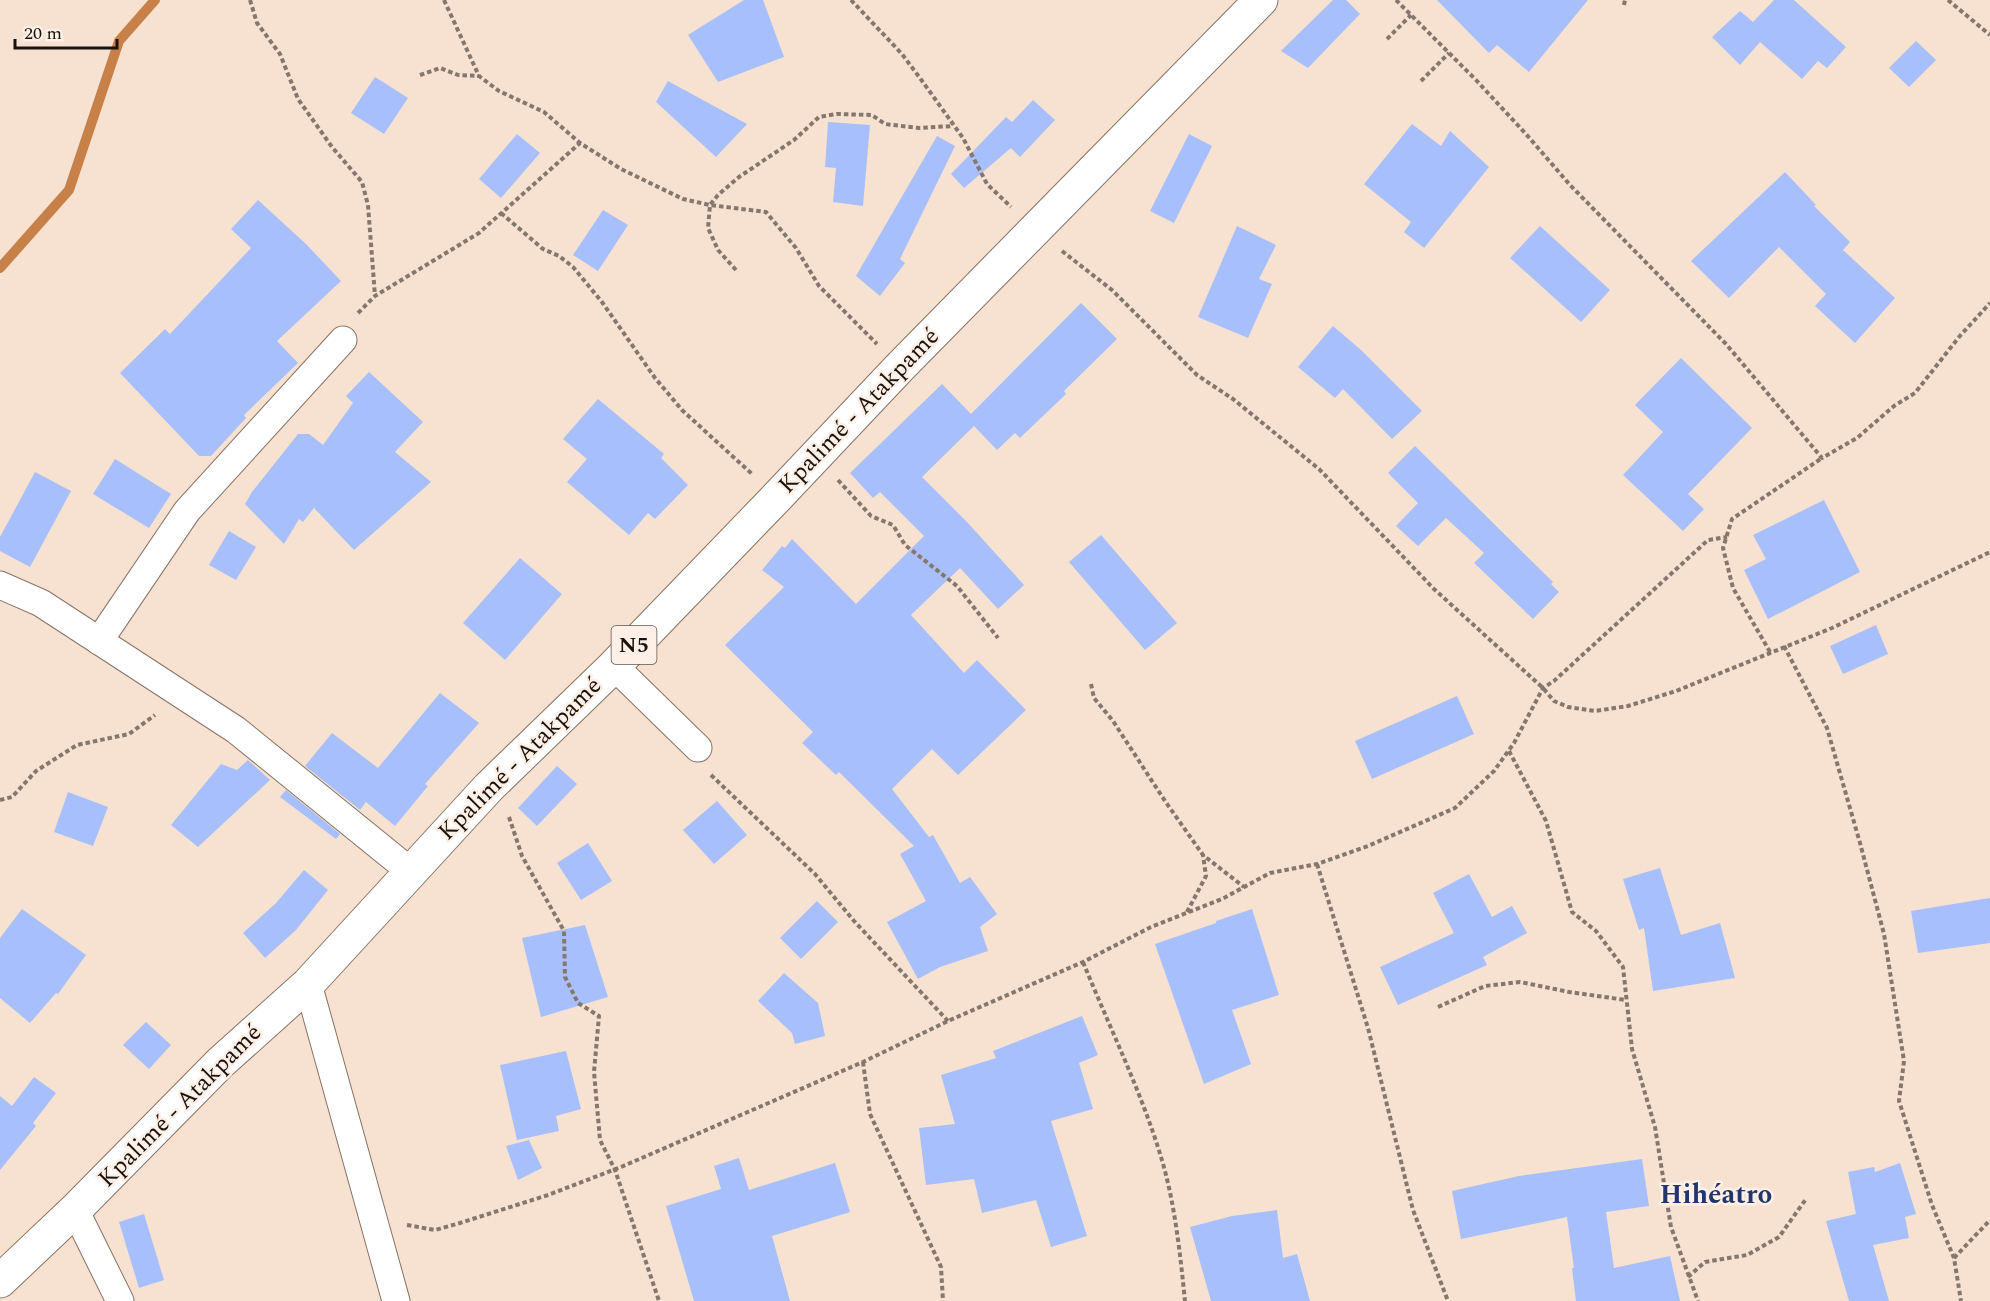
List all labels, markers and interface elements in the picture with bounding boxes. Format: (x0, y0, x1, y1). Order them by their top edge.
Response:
scale bar (15, 12, 117, 50)
text: 20 m (24, 20, 62, 47)
street label: Kpalimé - Atakpamé (770, 320, 948, 502)
road number: N5 (612, 626, 656, 664)
street label: Kpalimé - Atakpamé (430, 669, 610, 849)
street label: Kpalimé - Atakpamé (90, 1016, 270, 1196)
district label: Hihéatro (1660, 1174, 1772, 1216)

